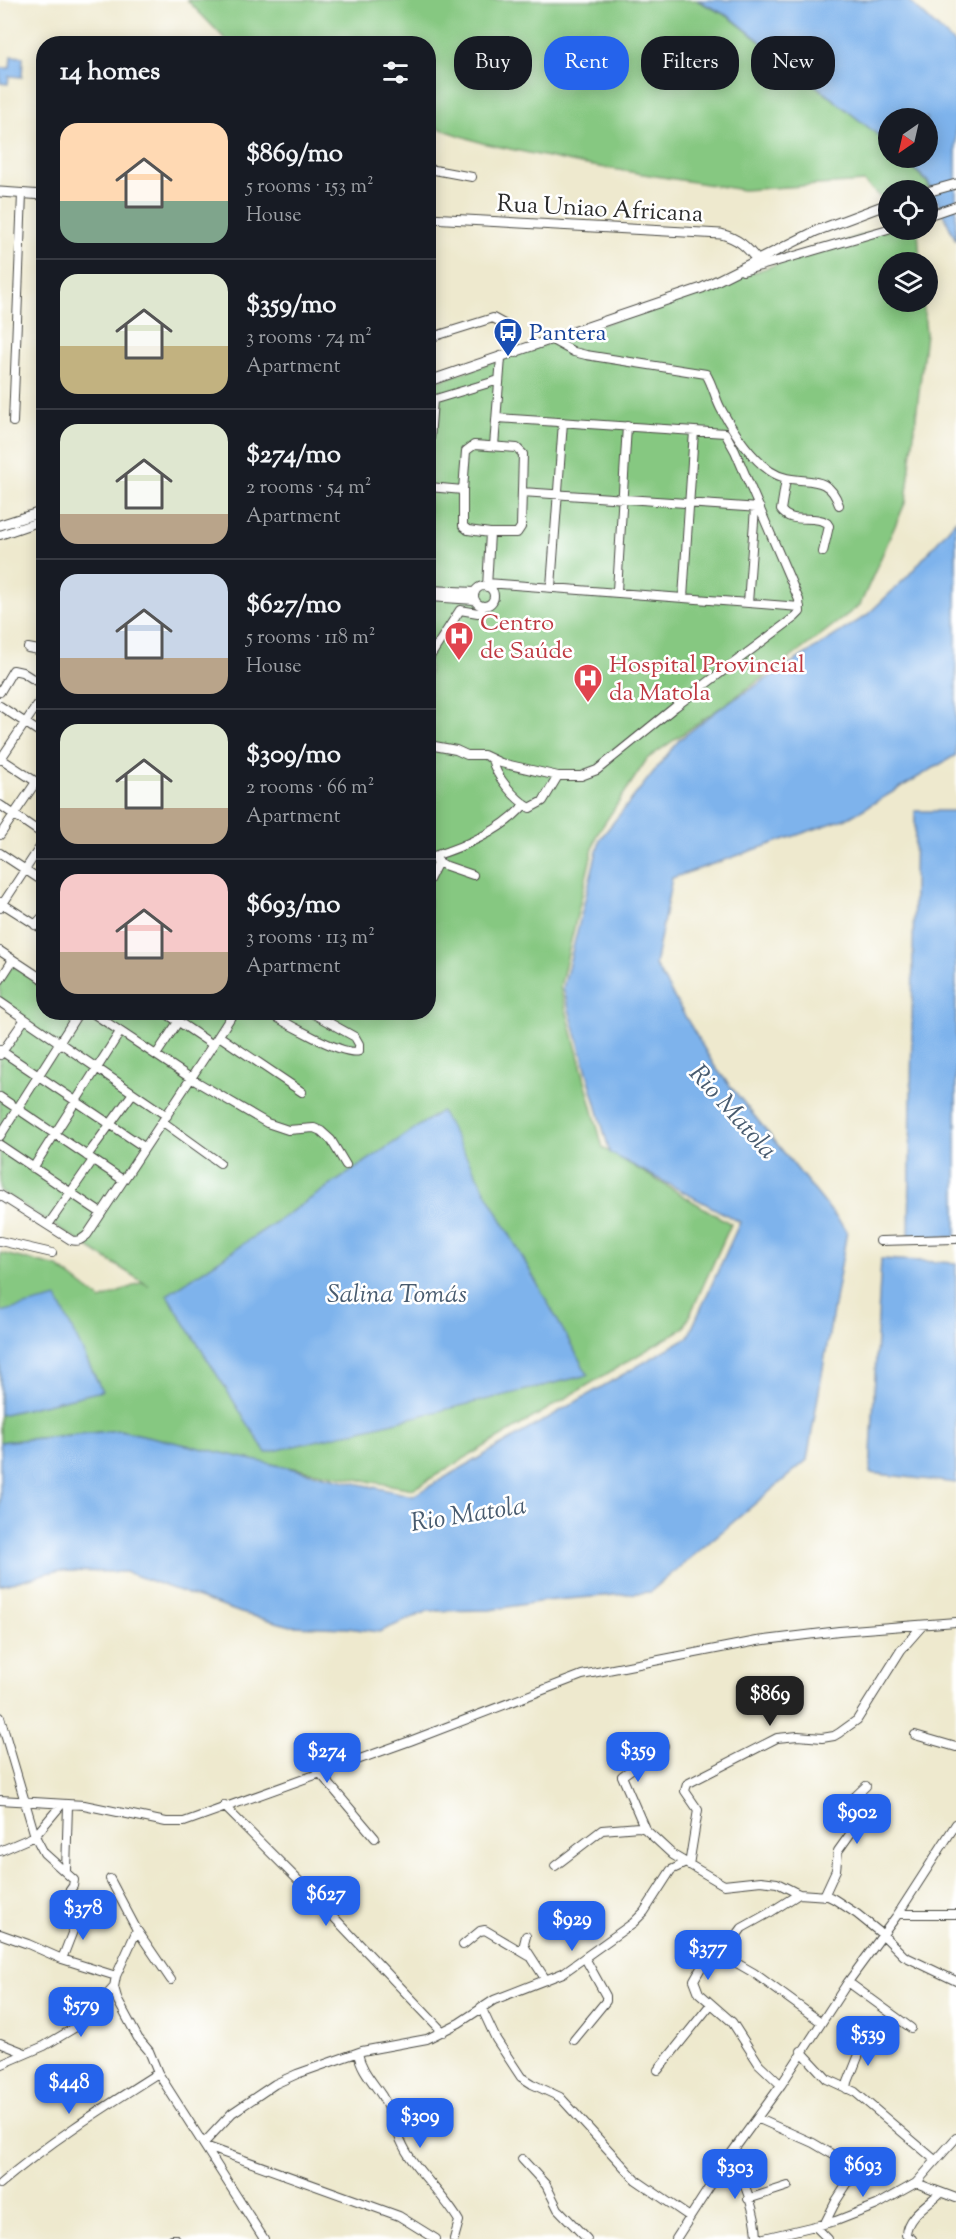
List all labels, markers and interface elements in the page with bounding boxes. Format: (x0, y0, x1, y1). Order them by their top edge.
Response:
chip: Buy (454, 36, 532, 90)
chip: Rent (544, 36, 629, 90)
chip: Filters (641, 36, 739, 90)
chip: New (751, 36, 835, 90)
text: 14 homes (60, 54, 160, 91)
icon: filters (379, 56, 412, 89)
north arrow (878, 108, 938, 168)
map controls (878, 108, 938, 312)
text: $869/mo (246, 136, 343, 173)
icon: home (108, 147, 180, 219)
text: 5 rooms · 153 m² (246, 173, 374, 202)
button: locate (878, 180, 938, 240)
street label: Rua Uniao Africana (496, 188, 704, 232)
text: House (246, 202, 301, 231)
button: layers (878, 252, 938, 312)
text: $359/mo (246, 287, 336, 324)
icon: home (108, 298, 180, 370)
bus stop icon: Pantera (492, 316, 524, 358)
place label: Pantera (529, 317, 607, 351)
text: 3 rooms · 74 m² (246, 324, 372, 353)
text: Apartment (246, 353, 341, 382)
text: $274/mo (246, 437, 341, 474)
icon: home (108, 448, 180, 520)
text: 2 rooms · 54 m² (246, 474, 371, 503)
text: Apartment (246, 503, 341, 532)
text: $627/mo (246, 587, 341, 624)
icon: home (108, 598, 180, 670)
place label: Centro de Saúde (480, 607, 573, 669)
hospital icon: Centro de Saúde (443, 620, 475, 662)
text: 5 rooms · 118 m² (246, 624, 376, 653)
place label: Hospital Provincial da Matola (609, 649, 805, 711)
text: House (246, 653, 301, 682)
hospital icon: Hospital Provincial da Matola (572, 662, 604, 704)
text: $309/mo (246, 737, 341, 774)
icon: home (108, 748, 180, 820)
text: 2 rooms · 66 m² (246, 774, 374, 803)
text: Apartment (246, 803, 341, 832)
text: $693/mo (246, 887, 340, 924)
icon: home (108, 898, 180, 970)
text: 3 rooms · 113 m² (246, 924, 375, 953)
text: Apartment (246, 953, 341, 982)
water label: Rio Matola (679, 1057, 785, 1168)
water label: Salina Tomás (327, 1277, 467, 1314)
water label: Rio Matola (408, 1488, 529, 1543)
pin: $869 (734, 1676, 806, 1727)
text: $869 (750, 1681, 790, 1710)
pin: $359 (602, 1732, 674, 1783)
pin: $274 (291, 1733, 363, 1784)
text: $359 (620, 1737, 656, 1766)
text: $274 (308, 1738, 346, 1767)
pin: $902 (821, 1794, 893, 1845)
text: $902 (837, 1799, 877, 1828)
pin: $627 (290, 1876, 362, 1927)
text: $627 (306, 1881, 346, 1910)
pin: $378 (47, 1890, 119, 1941)
text: $378 (64, 1895, 102, 1924)
pin: $929 (536, 1901, 608, 1952)
text: $929 (552, 1906, 592, 1935)
pin: $377 (672, 1930, 744, 1981)
text: $377 (689, 1935, 727, 1964)
pin: $579 (45, 1987, 117, 2038)
text: $579 (63, 1992, 99, 2021)
pin: $539 (832, 2016, 904, 2067)
text: $539 (850, 2021, 886, 2050)
pin: $448 (33, 2064, 105, 2115)
text: $448 (49, 2069, 89, 2098)
pin: $309 (384, 2098, 456, 2149)
text: $309 (401, 2103, 439, 2132)
pin: $693 (827, 2147, 899, 2198)
pin: $303 (699, 2149, 771, 2200)
text: $693 (844, 2152, 882, 2181)
text: $303 (716, 2154, 754, 2183)

